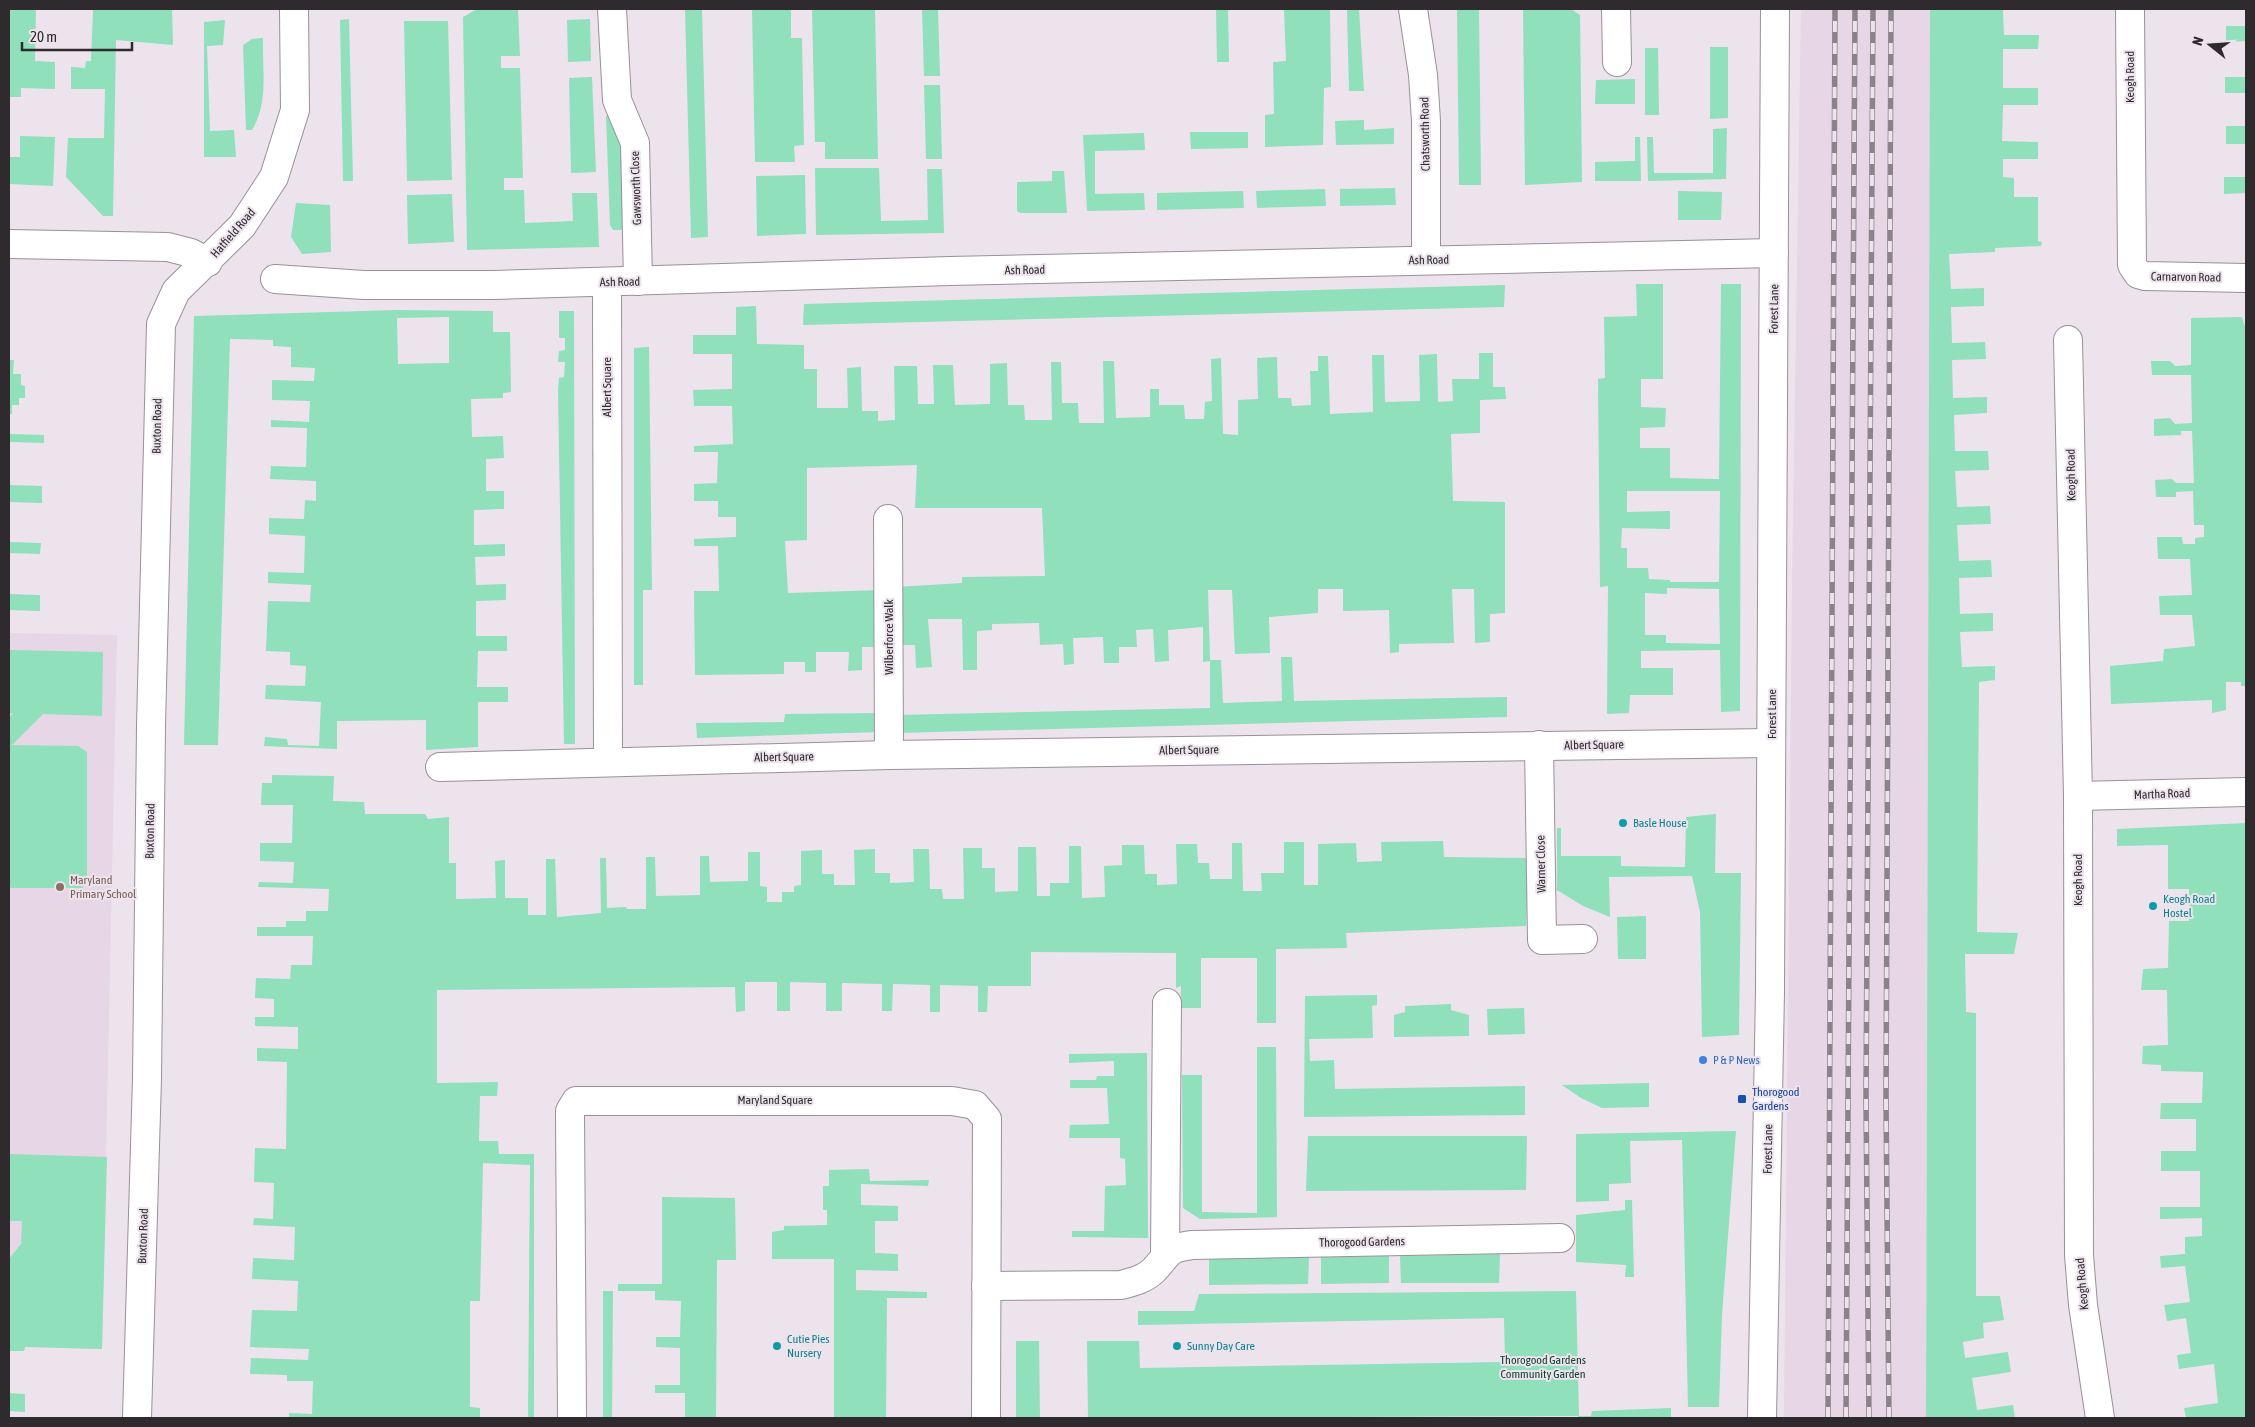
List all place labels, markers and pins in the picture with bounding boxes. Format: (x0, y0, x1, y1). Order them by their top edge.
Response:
place label: Basle House (1633, 816, 1687, 830)
marker: Basle House (1617, 817, 1629, 829)
place label: Maryland Primary School (70, 873, 137, 901)
marker: Maryland Primary School (54, 881, 66, 893)
place label: Keogh Road Hostel (2163, 892, 2215, 920)
marker: Keogh Road Hostel (2147, 900, 2159, 912)
place label: P & P News (1713, 1053, 1760, 1067)
marker: P & P News (1697, 1054, 1709, 1066)
place label: Thorogood Gardens (1752, 1085, 1800, 1113)
marker: Thorogood Gardens (1736, 1093, 1748, 1105)
place label: Cutie Pies Nursery (787, 1332, 830, 1360)
place label: Sunny Day Care (1187, 1339, 1255, 1353)
marker: Cutie Pies Nursery (771, 1340, 783, 1352)
marker: Sunny Day Care (1171, 1340, 1183, 1352)

